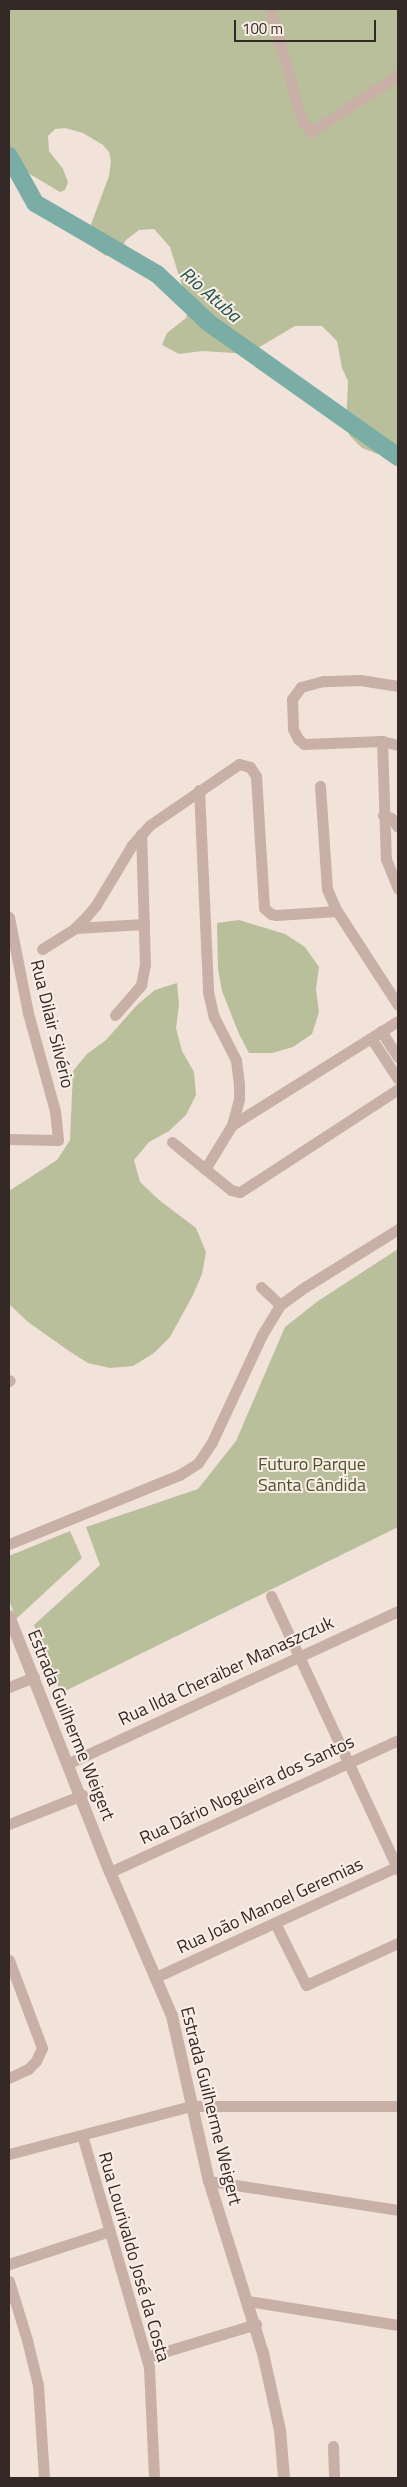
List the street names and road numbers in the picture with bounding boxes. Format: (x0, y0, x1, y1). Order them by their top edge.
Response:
street label: Rua Dilair Silvério (26, 958, 78, 1090)
street label: Rua Ilda Cheraiber Manaszczuk (115, 1612, 337, 1730)
street label: Estrada Guilherme Weigert (23, 1627, 119, 1823)
street label: Rua Dário Nogueira dos Santos (136, 1731, 358, 1849)
street label: Rua João Manoel Geremias (174, 1853, 366, 1959)
street label: Estrada Guilherme Weigert (176, 2005, 246, 2207)
street label: Rua Lourivaldo José da Costa (94, 2150, 174, 2364)

